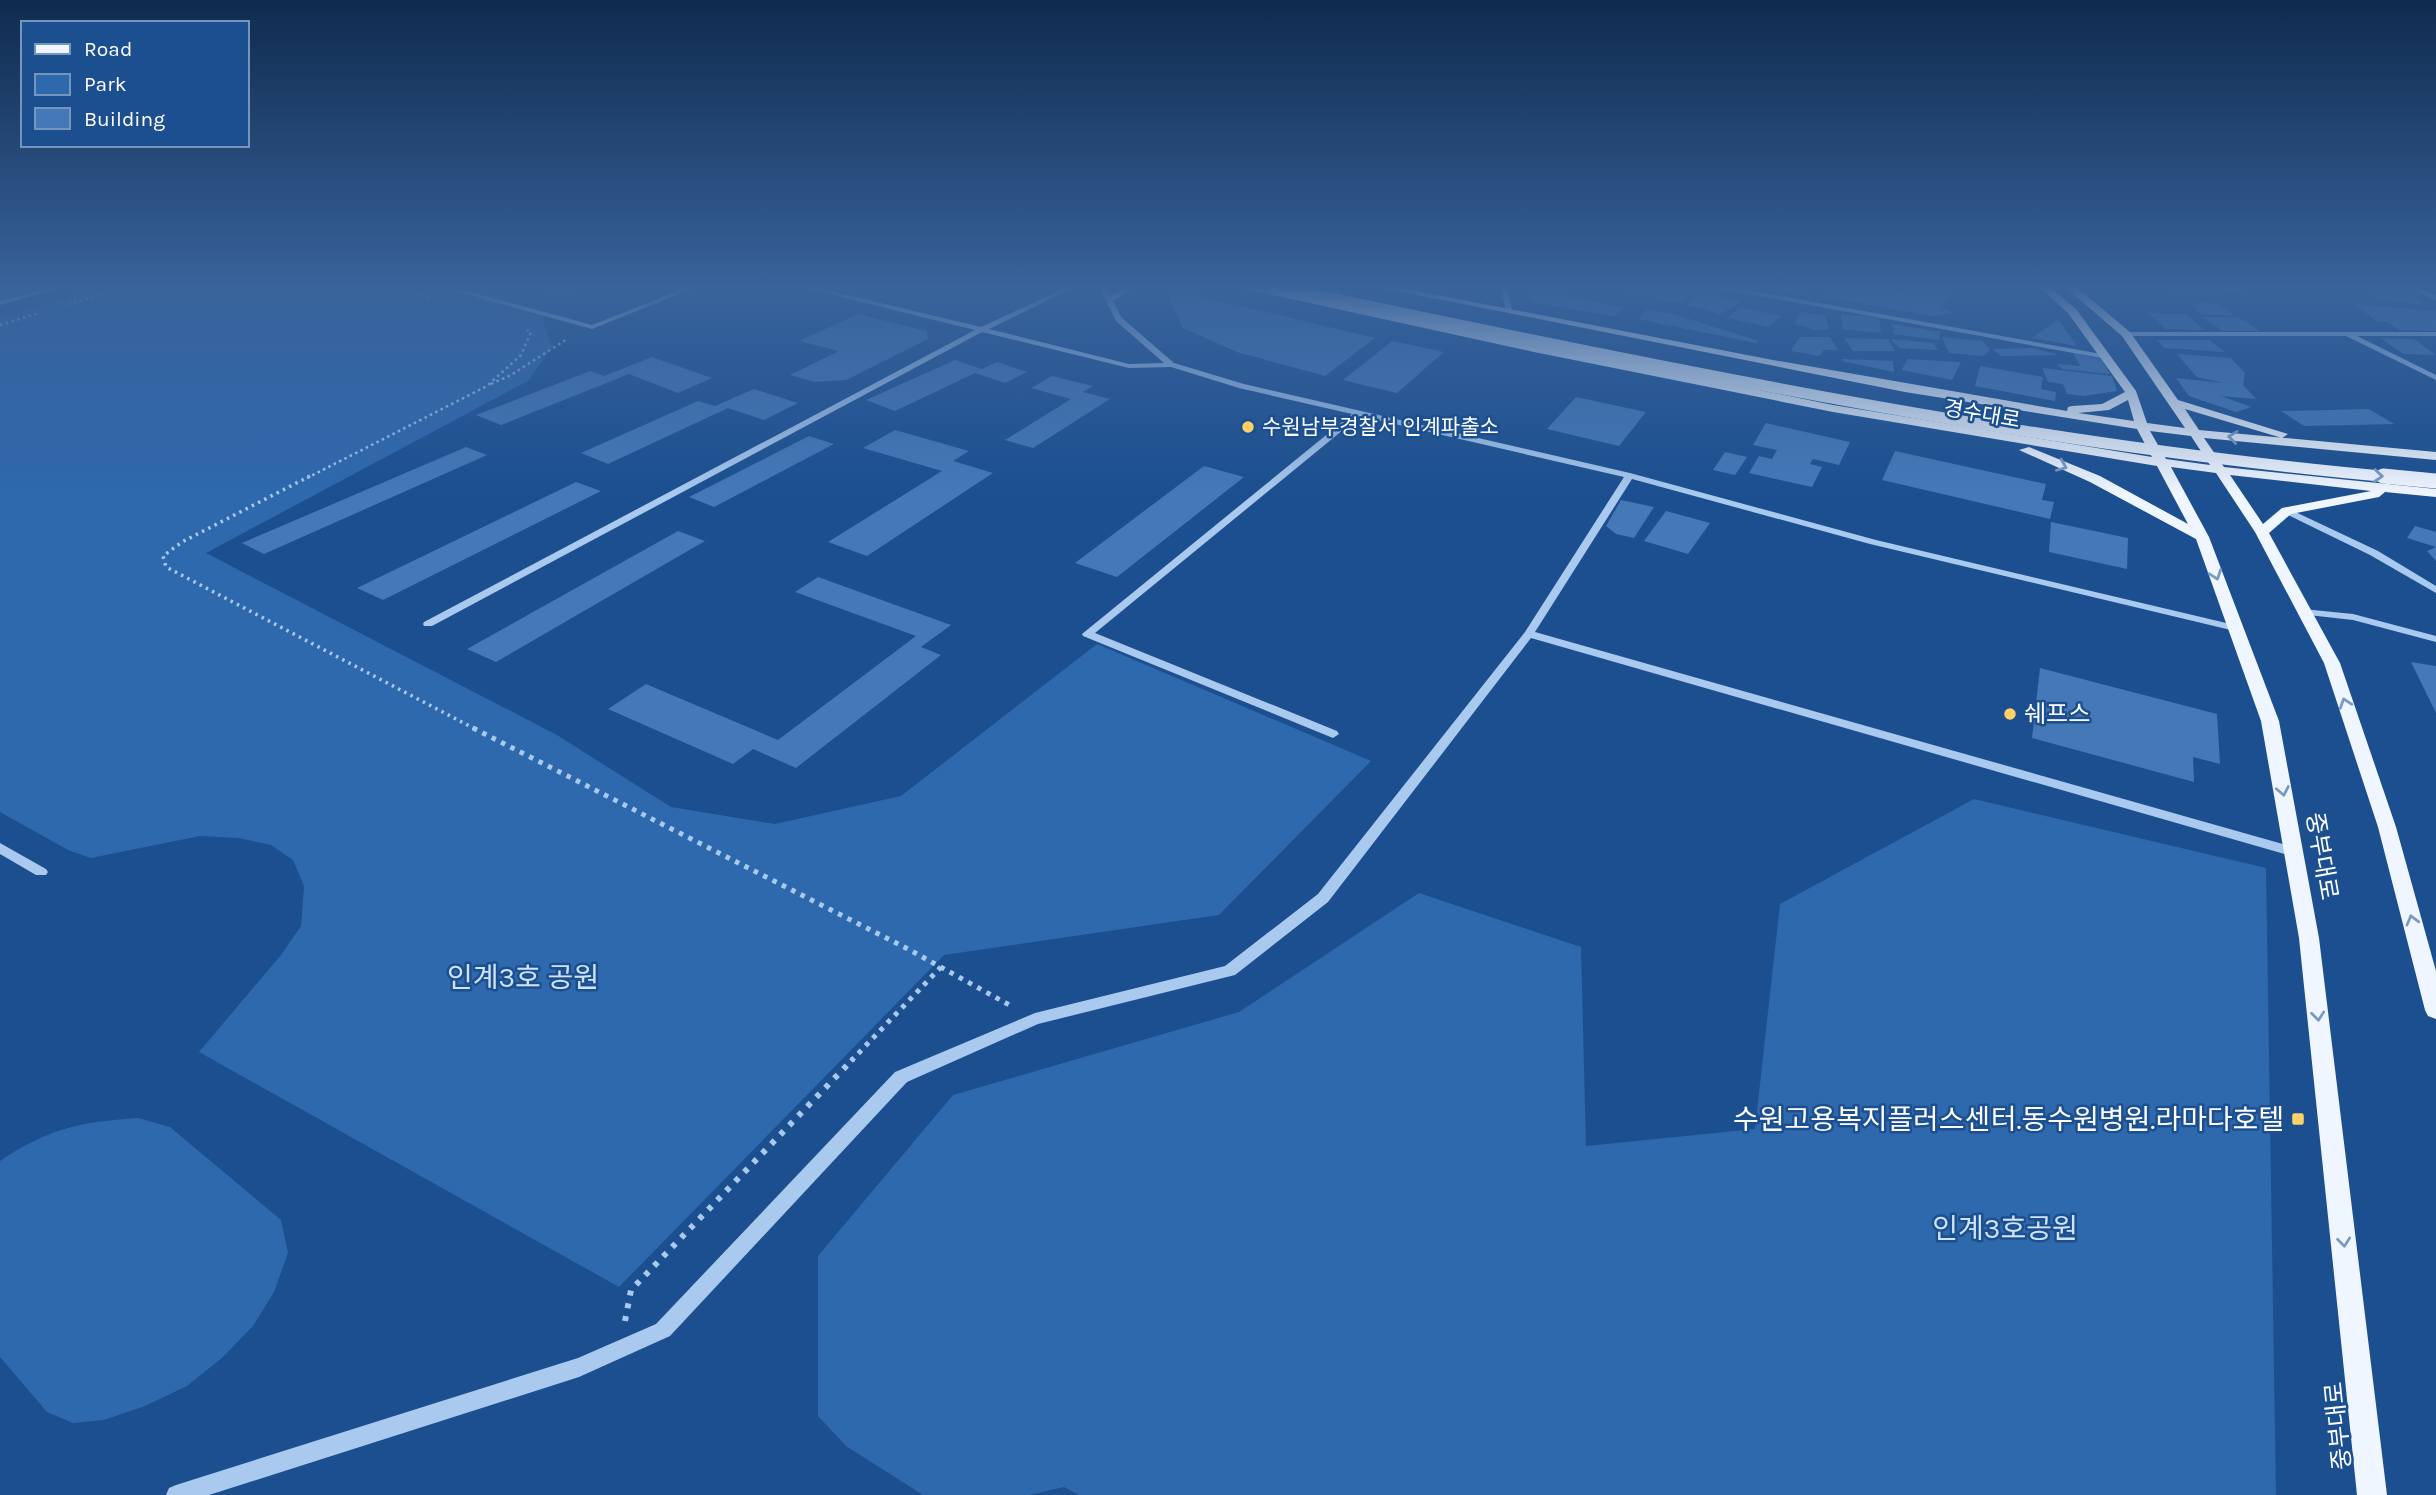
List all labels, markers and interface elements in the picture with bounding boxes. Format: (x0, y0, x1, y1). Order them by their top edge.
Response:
legend (21, 21, 248, 147)
text: Road (84, 37, 132, 61)
text: Park (84, 72, 127, 96)
text: Building (84, 107, 165, 131)
street label: 경수대로 (1942, 395, 2022, 433)
place label: 수원남부경찰서 인계파출소 (1262, 415, 1499, 439)
marker: 수원남부경찰서 인계파출소 (1240, 419, 1256, 435)
one-way arrow (2227, 430, 2239, 445)
one-way arrow (2056, 457, 2068, 471)
one-way arrow (2373, 468, 2384, 483)
one-way arrow (2208, 568, 2222, 580)
one-way arrow (2339, 697, 2353, 709)
place label: 쉐프스 (2024, 700, 2090, 728)
marker: 쉐프스 (2002, 706, 2018, 722)
one-way arrow (2275, 785, 2290, 797)
street label: 중부대로 (2301, 810, 2343, 902)
one-way arrow (2406, 914, 2420, 926)
park label: 인계3호 공원 (447, 961, 599, 994)
one-way arrow (2311, 1010, 2326, 1022)
place label: 수원고용복지플러스센터.동수원병원.라마다호텔 (1733, 1103, 2284, 1136)
marker: 수원고용복지플러스센터.동수원병원.라마다호텔 (2290, 1111, 2306, 1127)
park label: 인계3호공원 (1932, 1212, 2078, 1245)
one-way arrow (2336, 1236, 2351, 1248)
street label: 중부대로 (2319, 1381, 2357, 1471)

